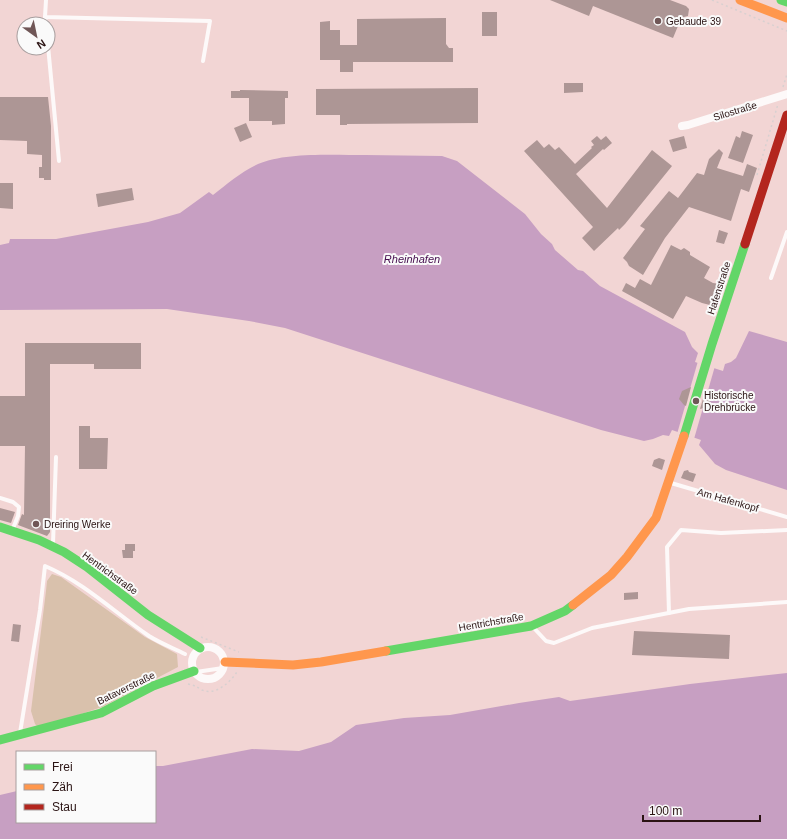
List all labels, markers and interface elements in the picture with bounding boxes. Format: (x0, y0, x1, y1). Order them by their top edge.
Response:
north arrow (16, 16, 56, 56)
marker: Gebaude 39 (653, 16, 663, 26)
place label: Gebaude 39 (666, 16, 721, 27)
text: N (35, 37, 48, 52)
street label: Silostraße (712, 99, 759, 123)
water label: Rheinhafen (384, 253, 440, 265)
street label: Hafenstraße (705, 260, 733, 316)
place label: Historische Drehbrücke (704, 390, 756, 413)
marker: Historische Drehbrücke (691, 396, 701, 406)
street label: Am Hafenkopf (696, 486, 760, 514)
marker: Dreiring Werke (31, 519, 41, 529)
place label: Dreiring Werke (44, 519, 111, 530)
street label: Hentrichstraße (80, 549, 140, 597)
street label: Hentrichstraße (458, 611, 525, 633)
street label: Bataverstraße (95, 669, 157, 707)
legend (16, 751, 156, 823)
text: Frei (52, 760, 73, 774)
text: Zäh (52, 780, 73, 794)
scale bar (643, 797, 760, 823)
text: Stau (52, 800, 77, 814)
text: 100 m (649, 804, 682, 818)

